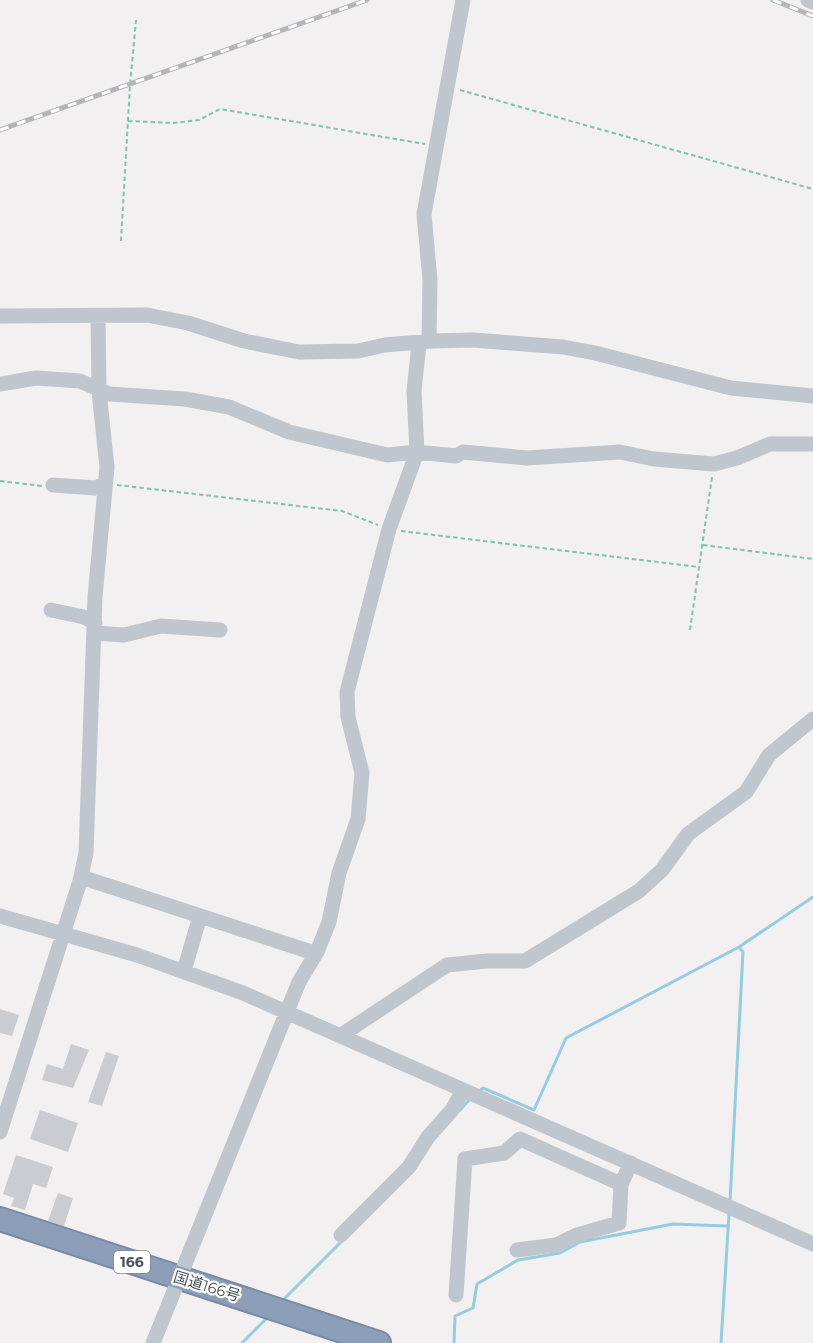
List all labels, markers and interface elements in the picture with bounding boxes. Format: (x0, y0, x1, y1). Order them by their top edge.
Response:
road number: 166 (114, 1251, 150, 1273)
street label: 国道166号 (171, 1267, 243, 1305)

